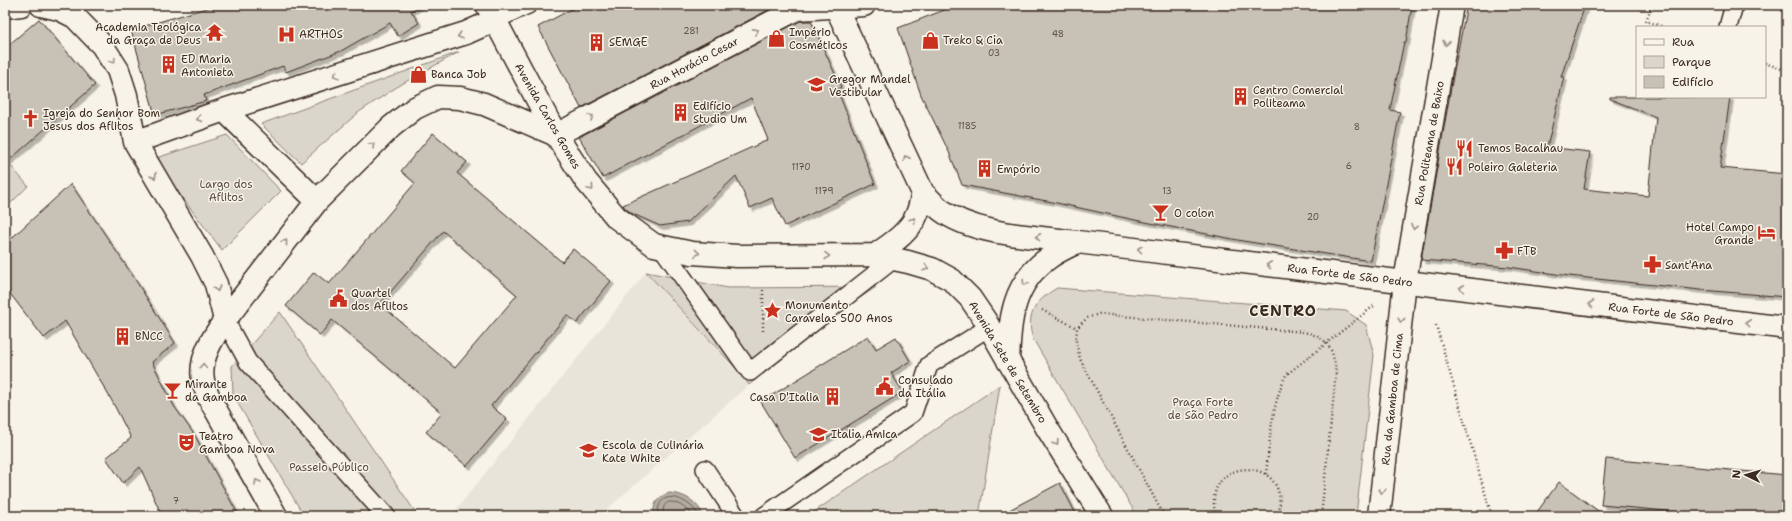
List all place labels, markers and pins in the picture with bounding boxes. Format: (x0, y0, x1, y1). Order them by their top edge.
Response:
place label: Academia Teológica da Graça de Deus (95, 20, 201, 48)
temple icon: Academia Teológica da Graça de Deus (204, 23, 224, 43)
hospital icon: ARTHOS (276, 24, 296, 44)
place label: Império Cosméticos (789, 25, 848, 53)
place label: ARTHOS (299, 27, 343, 42)
shop icon: Império Cosméticos (766, 28, 786, 48)
shop icon: Treko & Cia (920, 30, 940, 50)
building icon: SEMGE (586, 32, 606, 52)
place label: Treko & Cia (943, 33, 1003, 48)
place label: SEMGE (609, 35, 648, 50)
place label: ED Maria Antonieta (181, 52, 234, 80)
building icon: ED Maria Antonieta (158, 55, 178, 75)
shop icon: Banca Job (408, 64, 428, 84)
place label: Banca Job (431, 67, 486, 82)
place label: Gregor Mandel Vestibular (829, 72, 911, 100)
school or university icon: Gregor Mandel Vestibular (806, 75, 826, 95)
place label: Centro Comercial Politeama (1253, 83, 1344, 111)
building icon: Centro Comercial Politeama (1230, 86, 1250, 106)
place label: Edifício Studio Um (693, 99, 747, 127)
building icon: Edifício Studio Um (670, 102, 690, 122)
place label: Igreja do Senhor Bom Jesus dos Aflitos (43, 106, 161, 134)
church icon: Igreja do Senhor Bom Jesus dos Aflitos (20, 109, 40, 129)
restaurant icon: Temos Bacalhau (1455, 138, 1475, 158)
place label: Temos Bacalhau (1478, 141, 1563, 156)
restaurant icon: Poleiro Galeteria (1445, 157, 1465, 177)
building icon: Empório (974, 159, 994, 179)
place label: Poleiro Galeteria (1468, 160, 1558, 175)
place label: Empório (997, 162, 1041, 177)
bar icon: O colon (1151, 203, 1171, 223)
place label: O colon (1174, 206, 1214, 221)
place label: Hotel Campo Grande (1686, 220, 1754, 248)
hotel icon: Hotel Campo Grande (1757, 223, 1777, 243)
pharmacy icon: FTB (1494, 241, 1514, 261)
place label: FTB (1517, 244, 1537, 259)
pharmacy icon: Sant'Ana (1642, 255, 1662, 275)
place label: Sant'Ana (1665, 258, 1712, 273)
place label: Quartel dos Aflitos (351, 286, 408, 314)
public building icon: Quartel dos Aflitos (328, 289, 348, 309)
place label: Monumento Caravelas 500 Anos (785, 298, 893, 326)
place icon: Monumento Caravelas 500 Anos (762, 301, 782, 321)
building icon: BNCC (112, 326, 132, 346)
place label: BNCC (135, 329, 163, 344)
place label: Consulado da Itália (898, 373, 953, 401)
public building icon: Consulado da Itália (875, 376, 895, 396)
place label: Mirante da Gamboa (185, 377, 247, 405)
bar icon: Mirante da Gamboa (162, 380, 182, 400)
building icon: Casa D'Italia (822, 387, 842, 407)
place label: Casa D'Italia (750, 390, 819, 405)
school or university icon: Italia Amica (808, 424, 828, 444)
place label: Italia Amica (831, 427, 898, 442)
place label: Teatro Gamboa Nova (199, 429, 275, 457)
theatre icon: Teatro Gamboa Nova (176, 432, 196, 452)
place label: Escola de Culinária Kate White (602, 438, 704, 466)
school or university icon: Escola de Culinária Kate White (579, 441, 599, 461)

